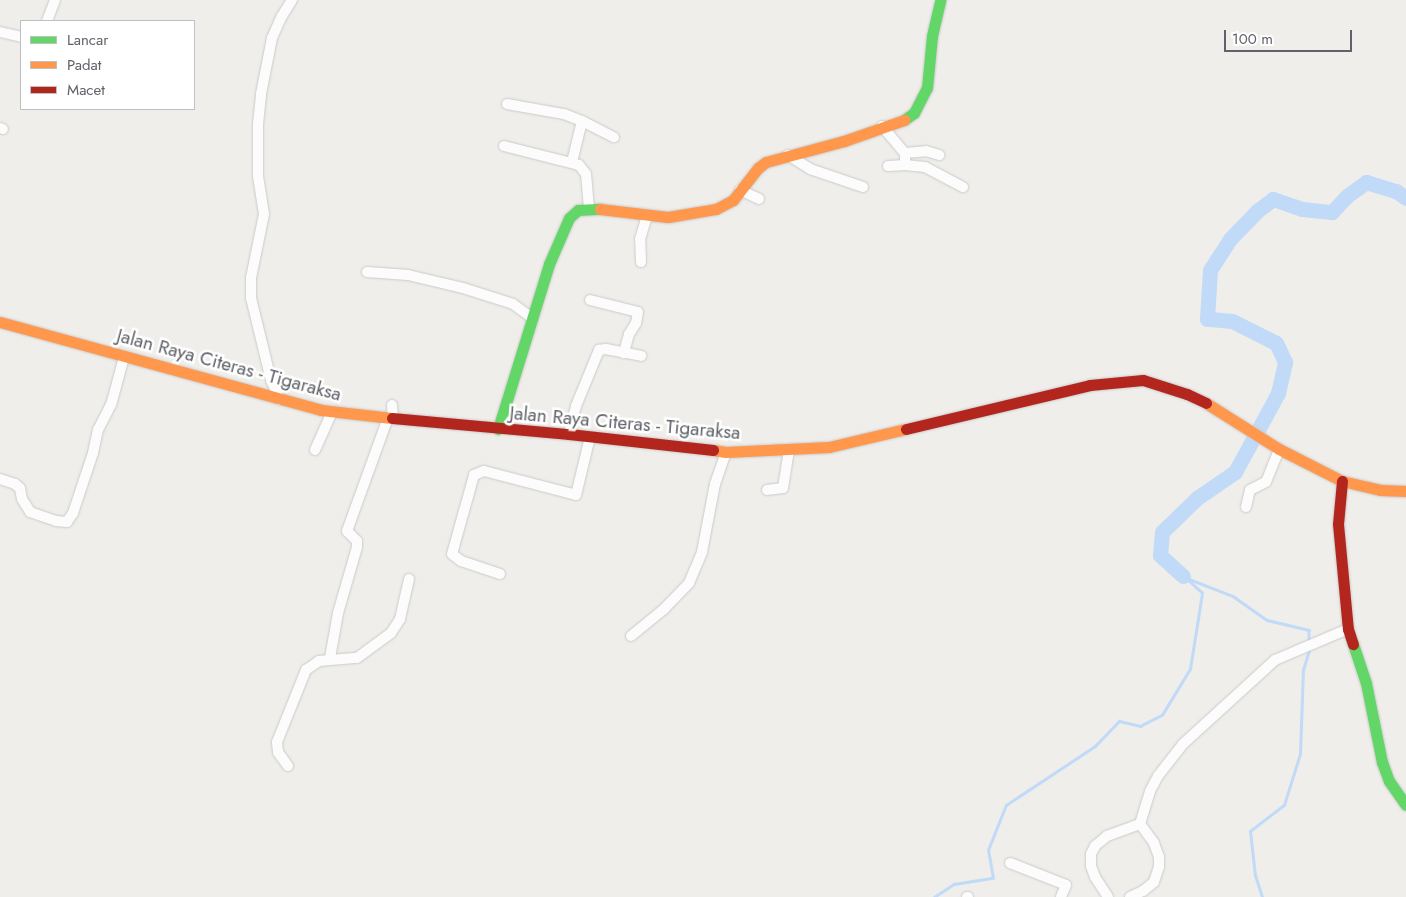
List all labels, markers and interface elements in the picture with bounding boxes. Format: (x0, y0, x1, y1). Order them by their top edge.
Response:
legend (20, 20, 195, 110)
scale bar (1226, 20, 1354, 52)
text: 100 m (1232, 28, 1273, 50)
text: Lancar (67, 29, 108, 51)
text: Padat (67, 54, 101, 76)
text: Macet (67, 79, 105, 101)
street label: Jalan Raya Citeras - Tigaraksa (114, 324, 344, 406)
street label: Jalan Raya Citeras - Tigaraksa (509, 402, 741, 444)

